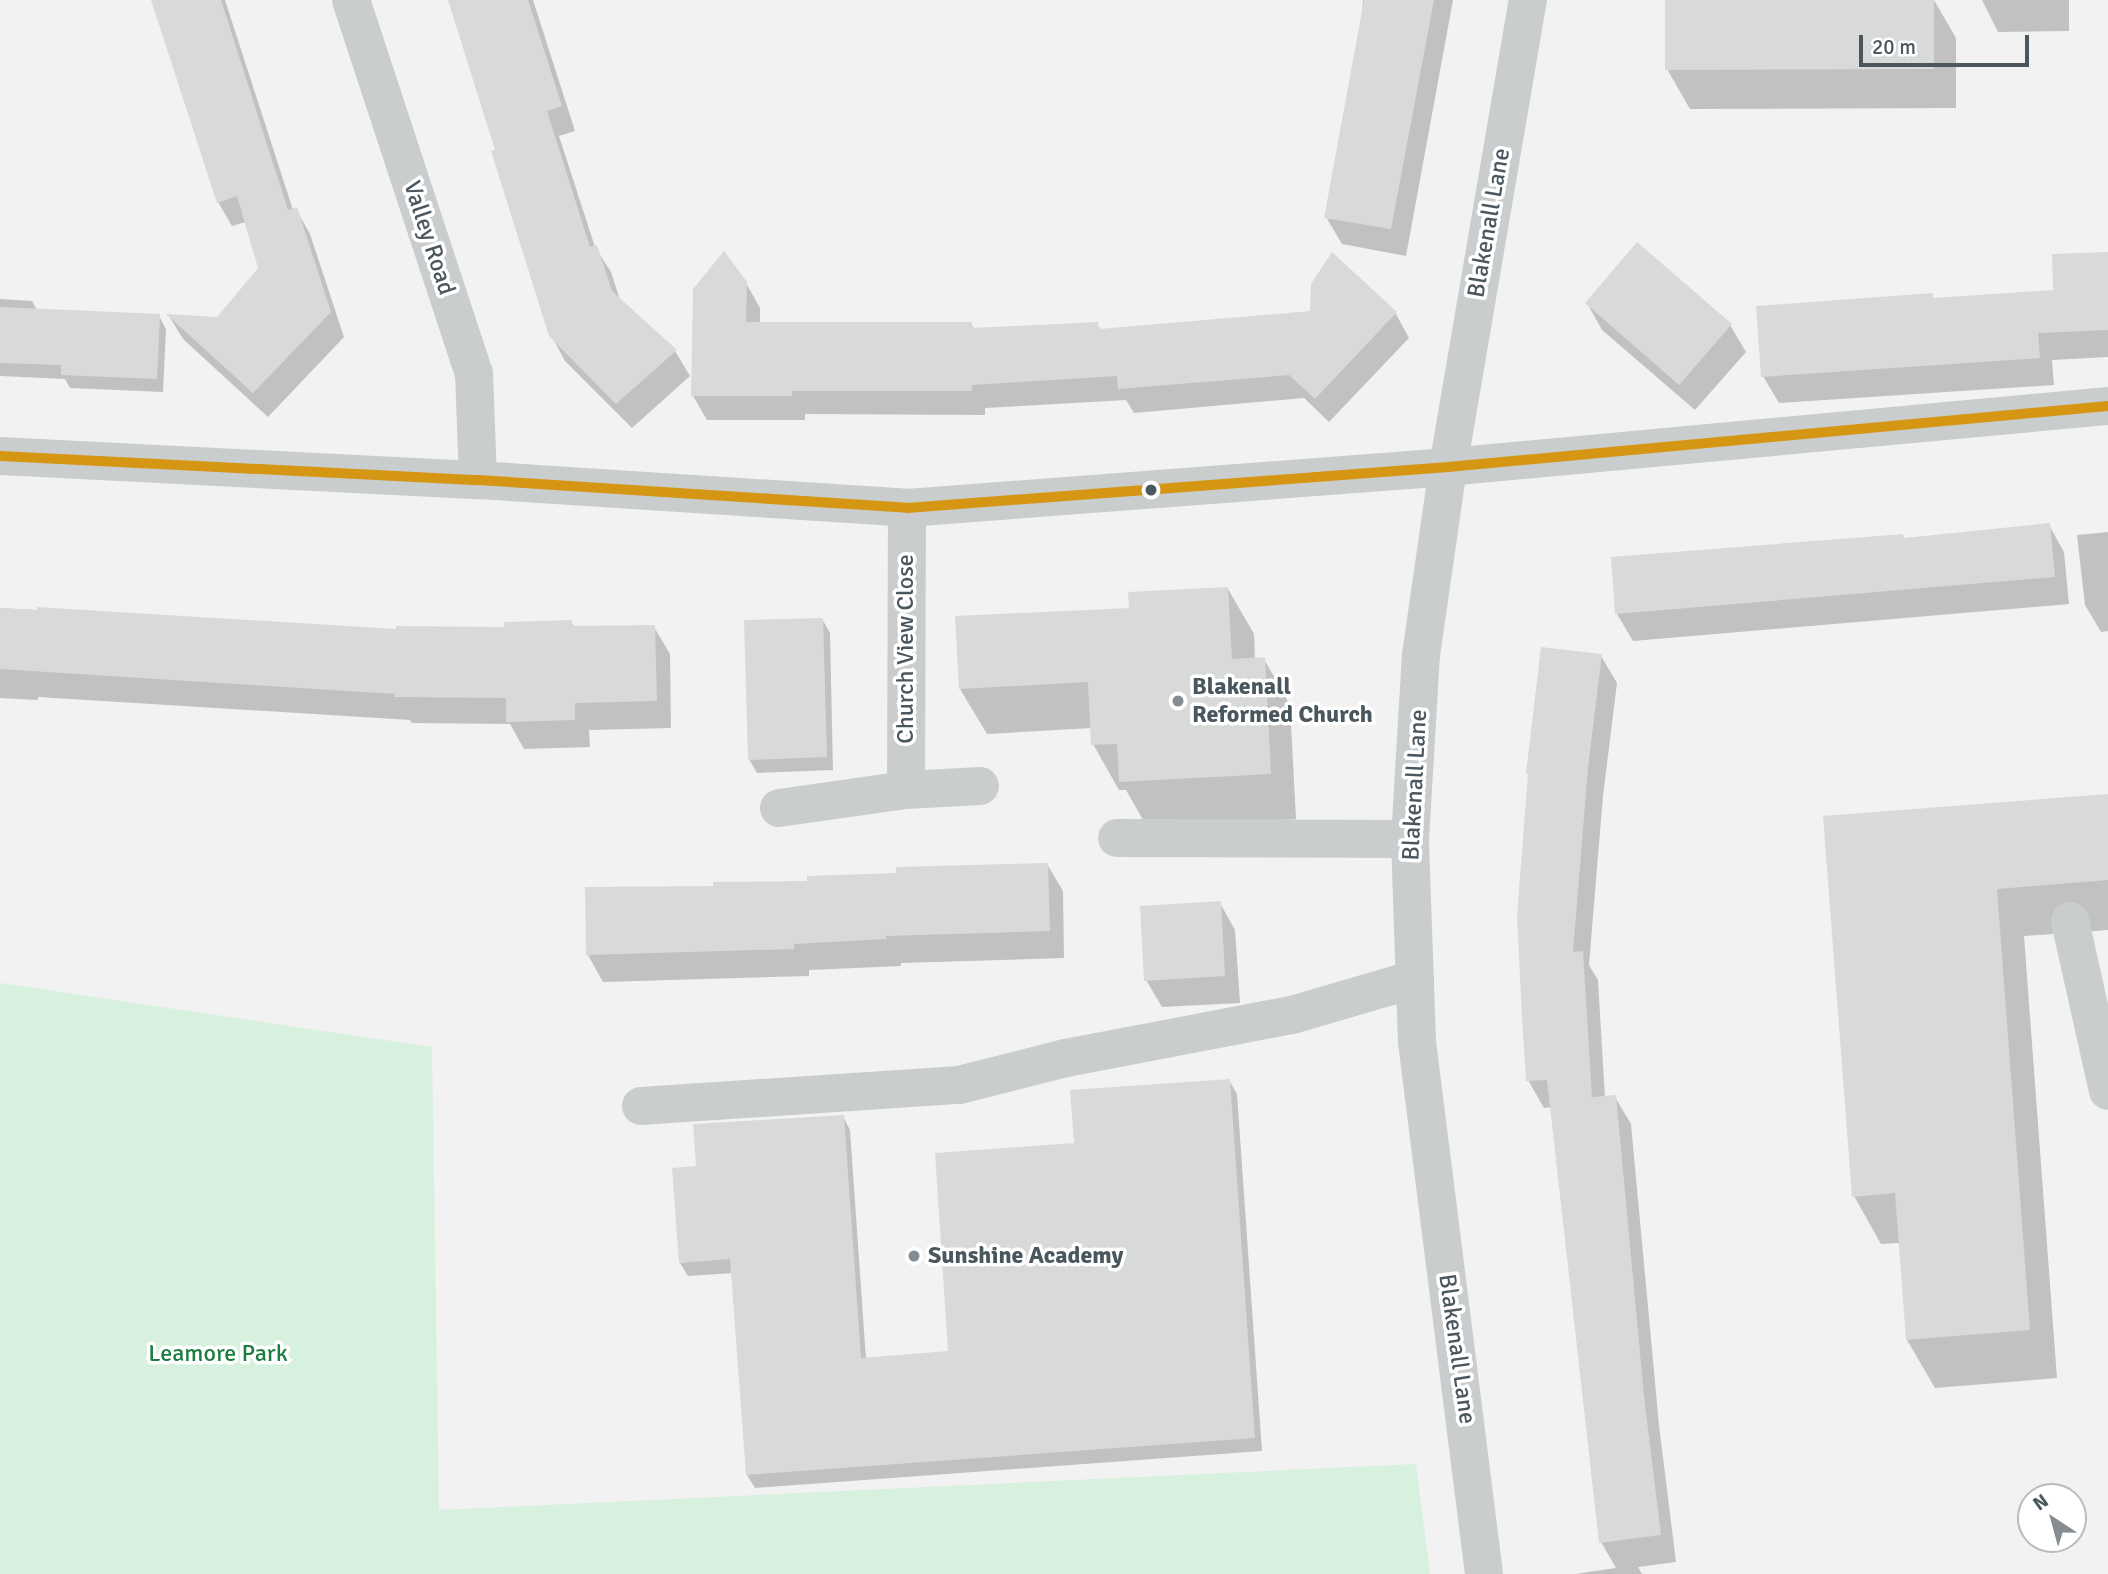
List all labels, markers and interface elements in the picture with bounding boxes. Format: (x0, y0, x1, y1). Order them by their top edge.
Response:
scale bar (1863, 21, 2033, 65)
text: 20 m (1872, 34, 1916, 60)
street label: Blakenall Lane (1462, 146, 1516, 300)
street label: Valley Road (397, 177, 461, 299)
unlabelled marker (1144, 483, 1158, 497)
street label: Church View Close (892, 554, 920, 744)
place label: Blakenall Reformed Church (1192, 673, 1373, 729)
marker: Blakenall Reformed Church (1170, 693, 1186, 709)
street label: Blakenall Lane (1397, 709, 1433, 861)
place label: Sunshine Academy (928, 1242, 1123, 1270)
marker: Sunshine Academy (906, 1248, 922, 1264)
street label: Blakenall Lane (1432, 1272, 1482, 1426)
park label: Leamore Park (148, 1340, 288, 1368)
north arrow (2017, 1483, 2087, 1553)
text: N (2028, 1489, 2053, 1516)

